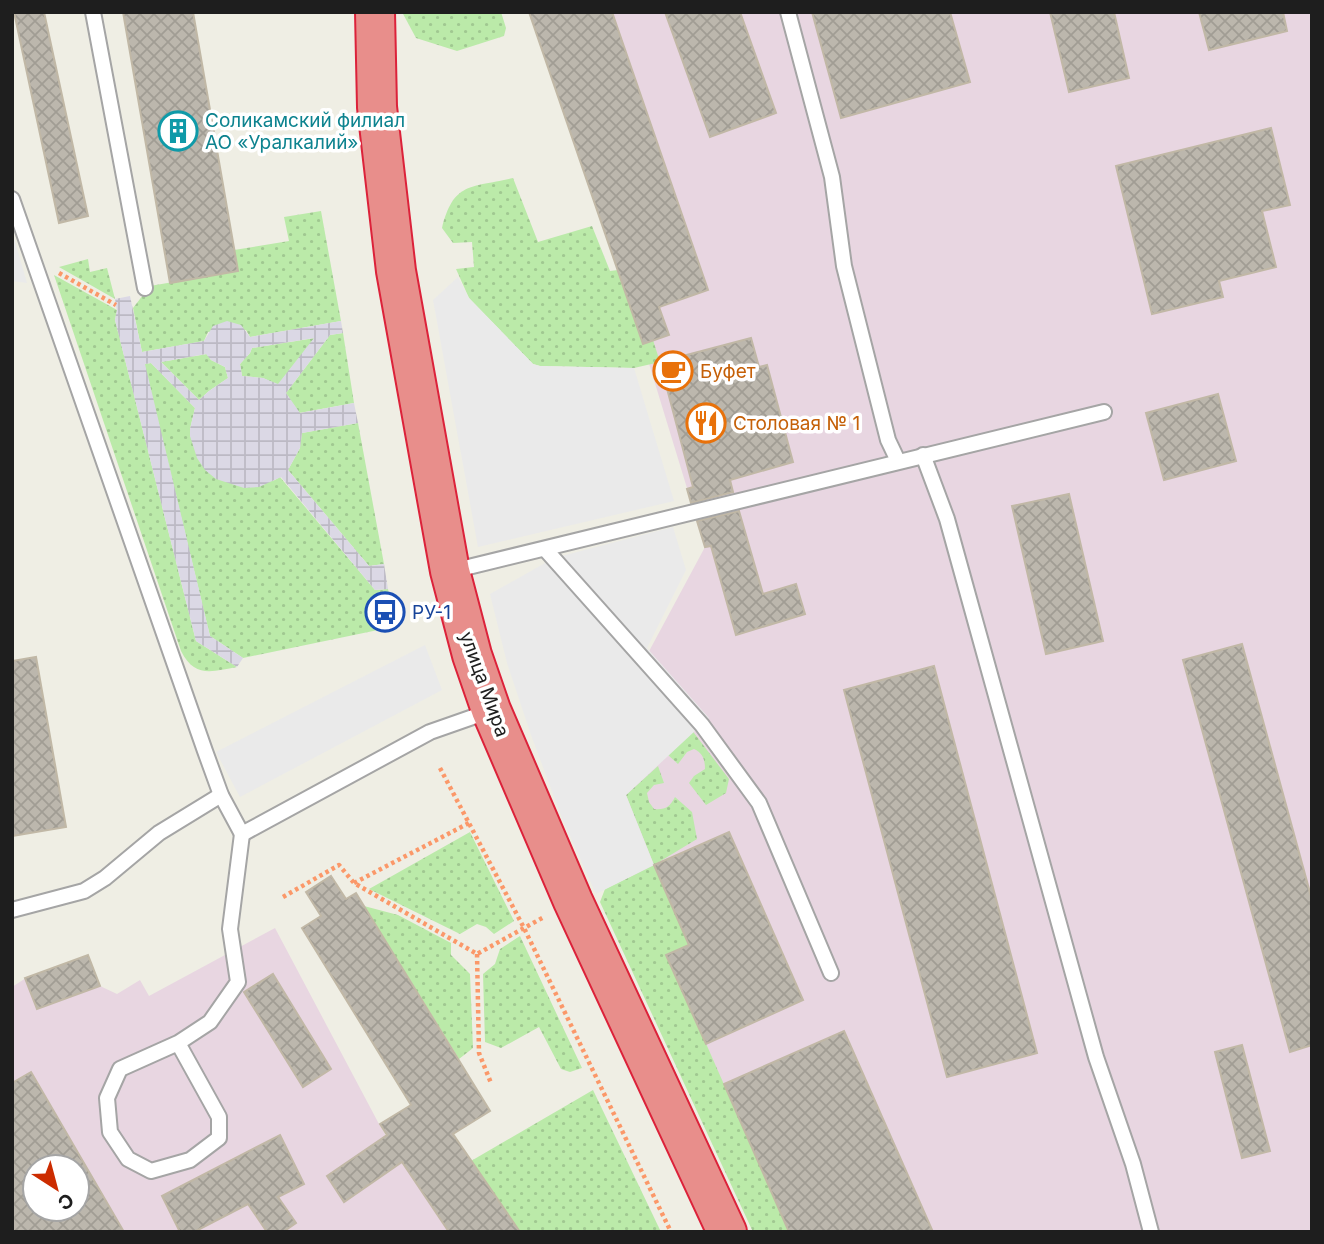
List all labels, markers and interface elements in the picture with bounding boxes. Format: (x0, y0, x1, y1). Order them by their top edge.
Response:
place label: Соликамский филиал АО «Уралкалий» (205, 109, 405, 154)
building icon: Соликамский филиал АО «Уралкалий» (157, 110, 199, 152)
cafe icon: Буфет (652, 350, 694, 392)
place label: Буфет (700, 360, 756, 383)
restaurant icon: Столовая № 1 (685, 402, 727, 444)
place label: Столовая № 1 (733, 412, 860, 435)
bus stop icon: РУ-1 (364, 591, 406, 633)
place label: РУ-1 (412, 601, 451, 624)
street label: улица Мира (455, 628, 514, 740)
north arrow (21, 1153, 91, 1223)
text: С (53, 1188, 78, 1215)

